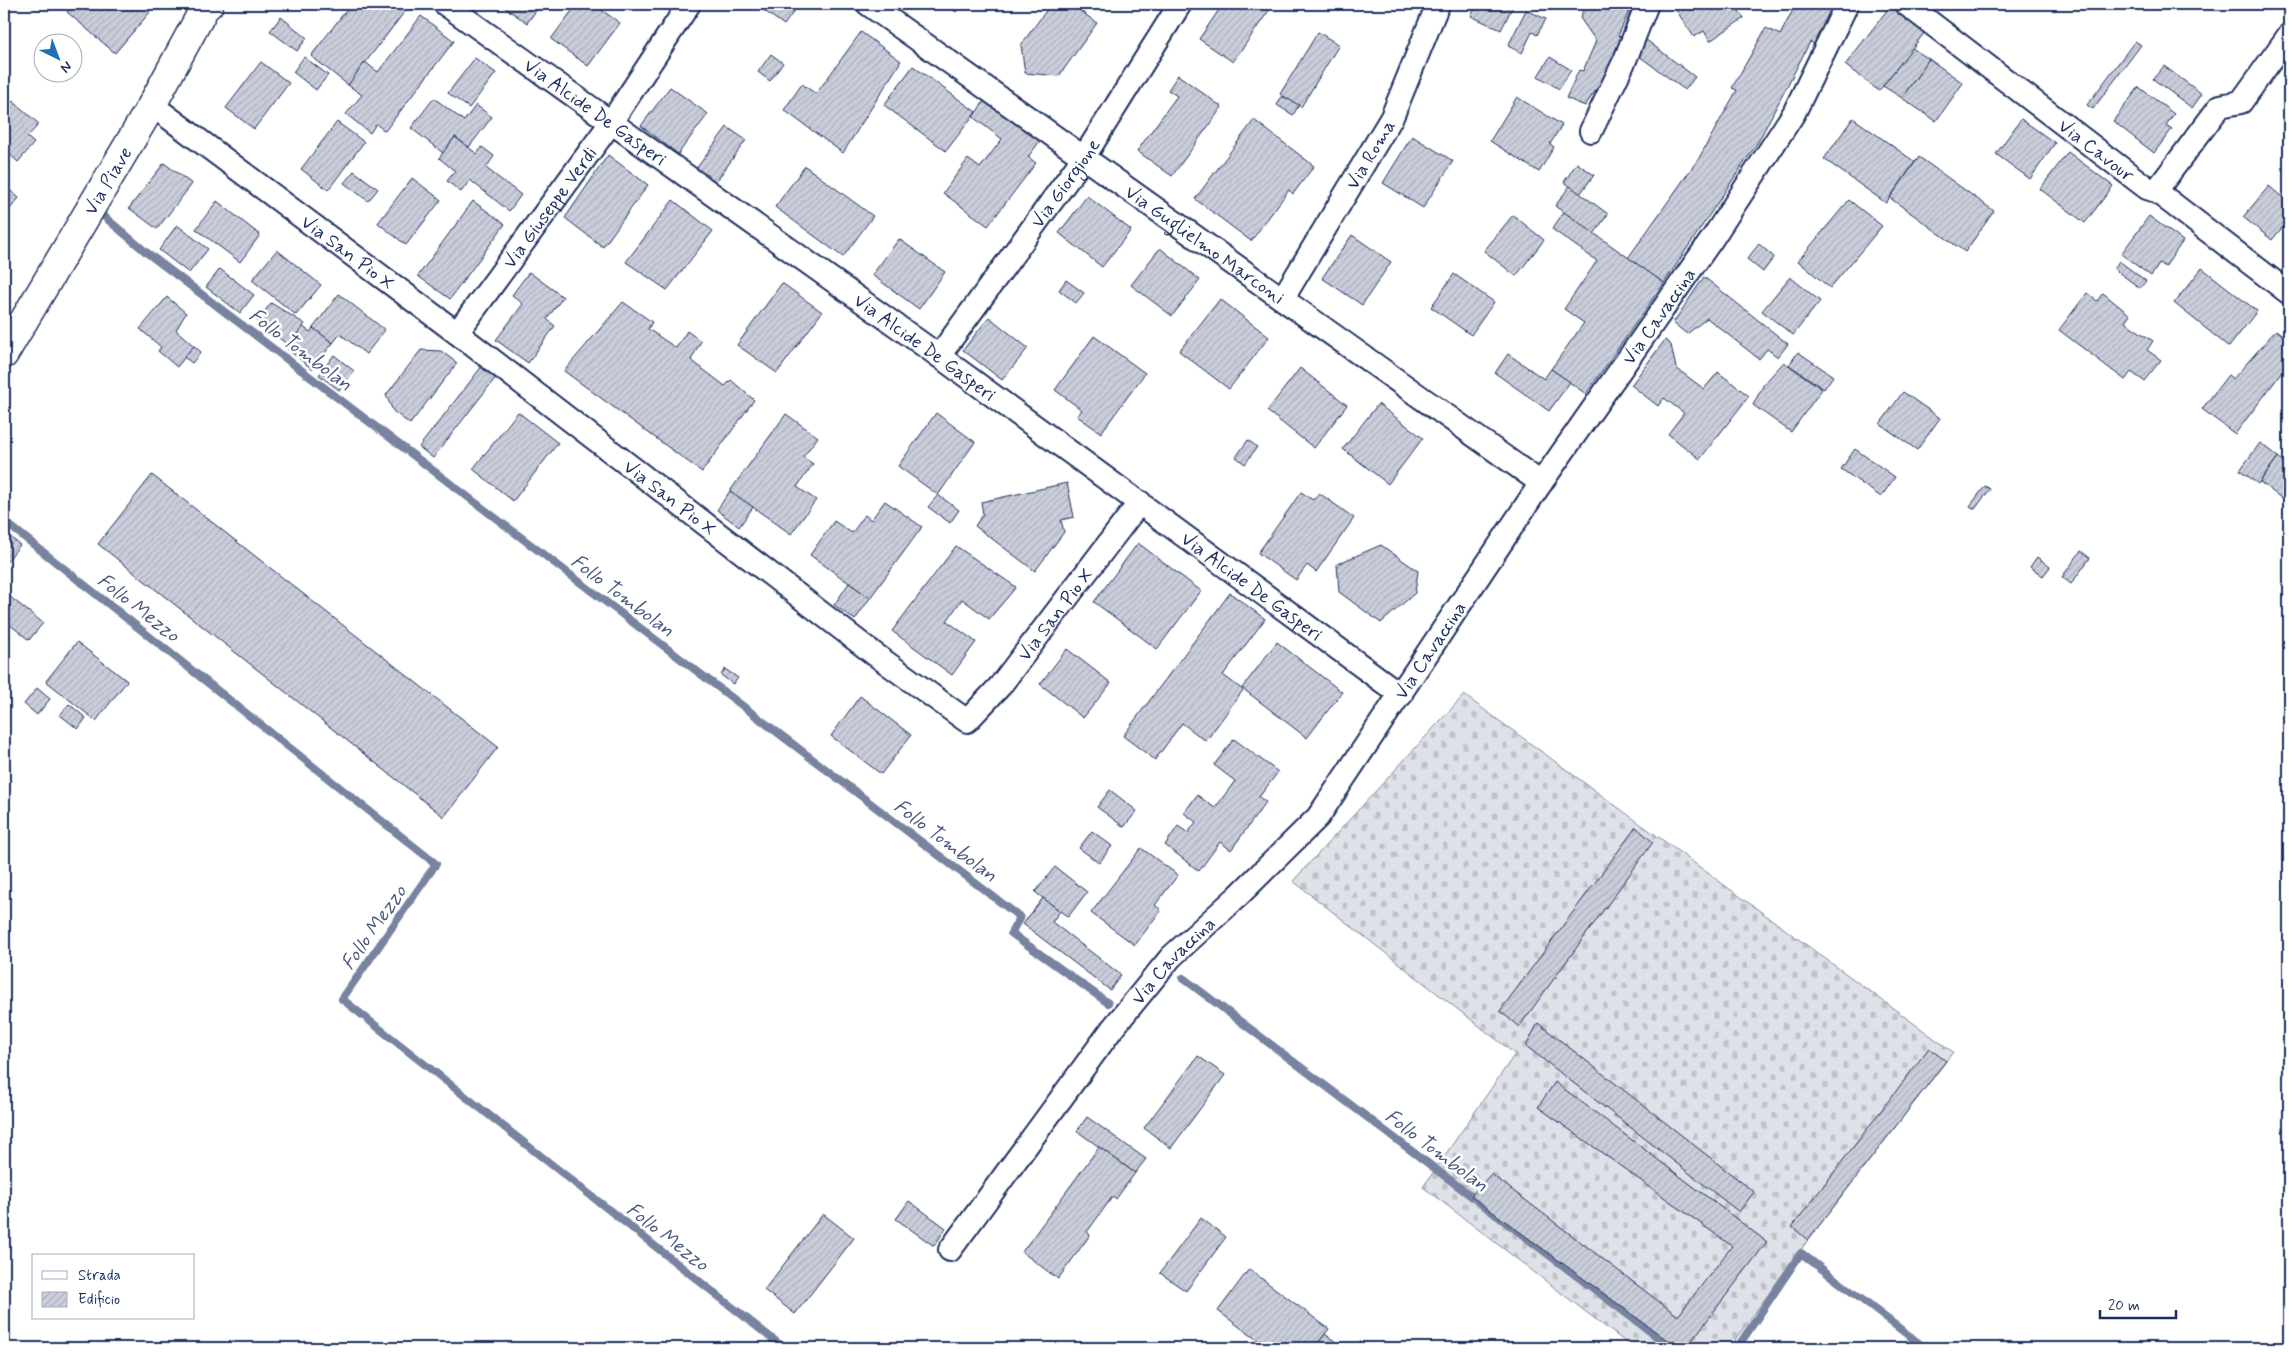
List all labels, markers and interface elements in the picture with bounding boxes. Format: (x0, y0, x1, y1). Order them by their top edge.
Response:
north arrow (32, 32, 82, 82)
street label: Via Alcide De Gasperi (519, 53, 671, 172)
text: N (57, 57, 76, 77)
street label: Via Cavour (2053, 114, 2139, 188)
street label: Via Roma (1340, 115, 1402, 194)
street label: Via Giorgione (1025, 134, 1106, 233)
street label: Via Piave (79, 142, 138, 220)
street label: Via Giuseppe Verdi (497, 142, 603, 274)
street label: Via Guglielmo Marconi (1120, 180, 1289, 311)
street label: Via San Pio X (296, 210, 399, 296)
street label: Via Cavaccina (1617, 263, 1702, 370)
street label: Via Alcide De Gasperi (848, 288, 1000, 408)
water label: Follo Tombolan (243, 302, 357, 398)
street label: Via San Pio X (618, 455, 721, 542)
street label: Via Alcide De Gasperi (1176, 527, 1327, 647)
water label: Follo Tombolan (565, 548, 679, 644)
street label: Via San Pio X (1012, 564, 1099, 667)
water label: Follo Mezzo (91, 567, 185, 649)
street label: Via Cavaccina (1389, 597, 1472, 705)
water label: Follo Tombolan (888, 793, 1002, 889)
water label: Follo Mezzo (335, 880, 414, 976)
street label: Via Cavaccina (1126, 912, 1221, 1010)
water label: Follo Tombolan (1379, 1103, 1493, 1199)
water label: Follo Mezzo (620, 1196, 714, 1278)
legend (32, 1254, 195, 1320)
text: Strada (78, 1266, 121, 1286)
scale bar (2100, 1287, 2177, 1319)
text: Edificio (78, 1290, 120, 1310)
text: 20 m (2108, 1296, 2140, 1316)

